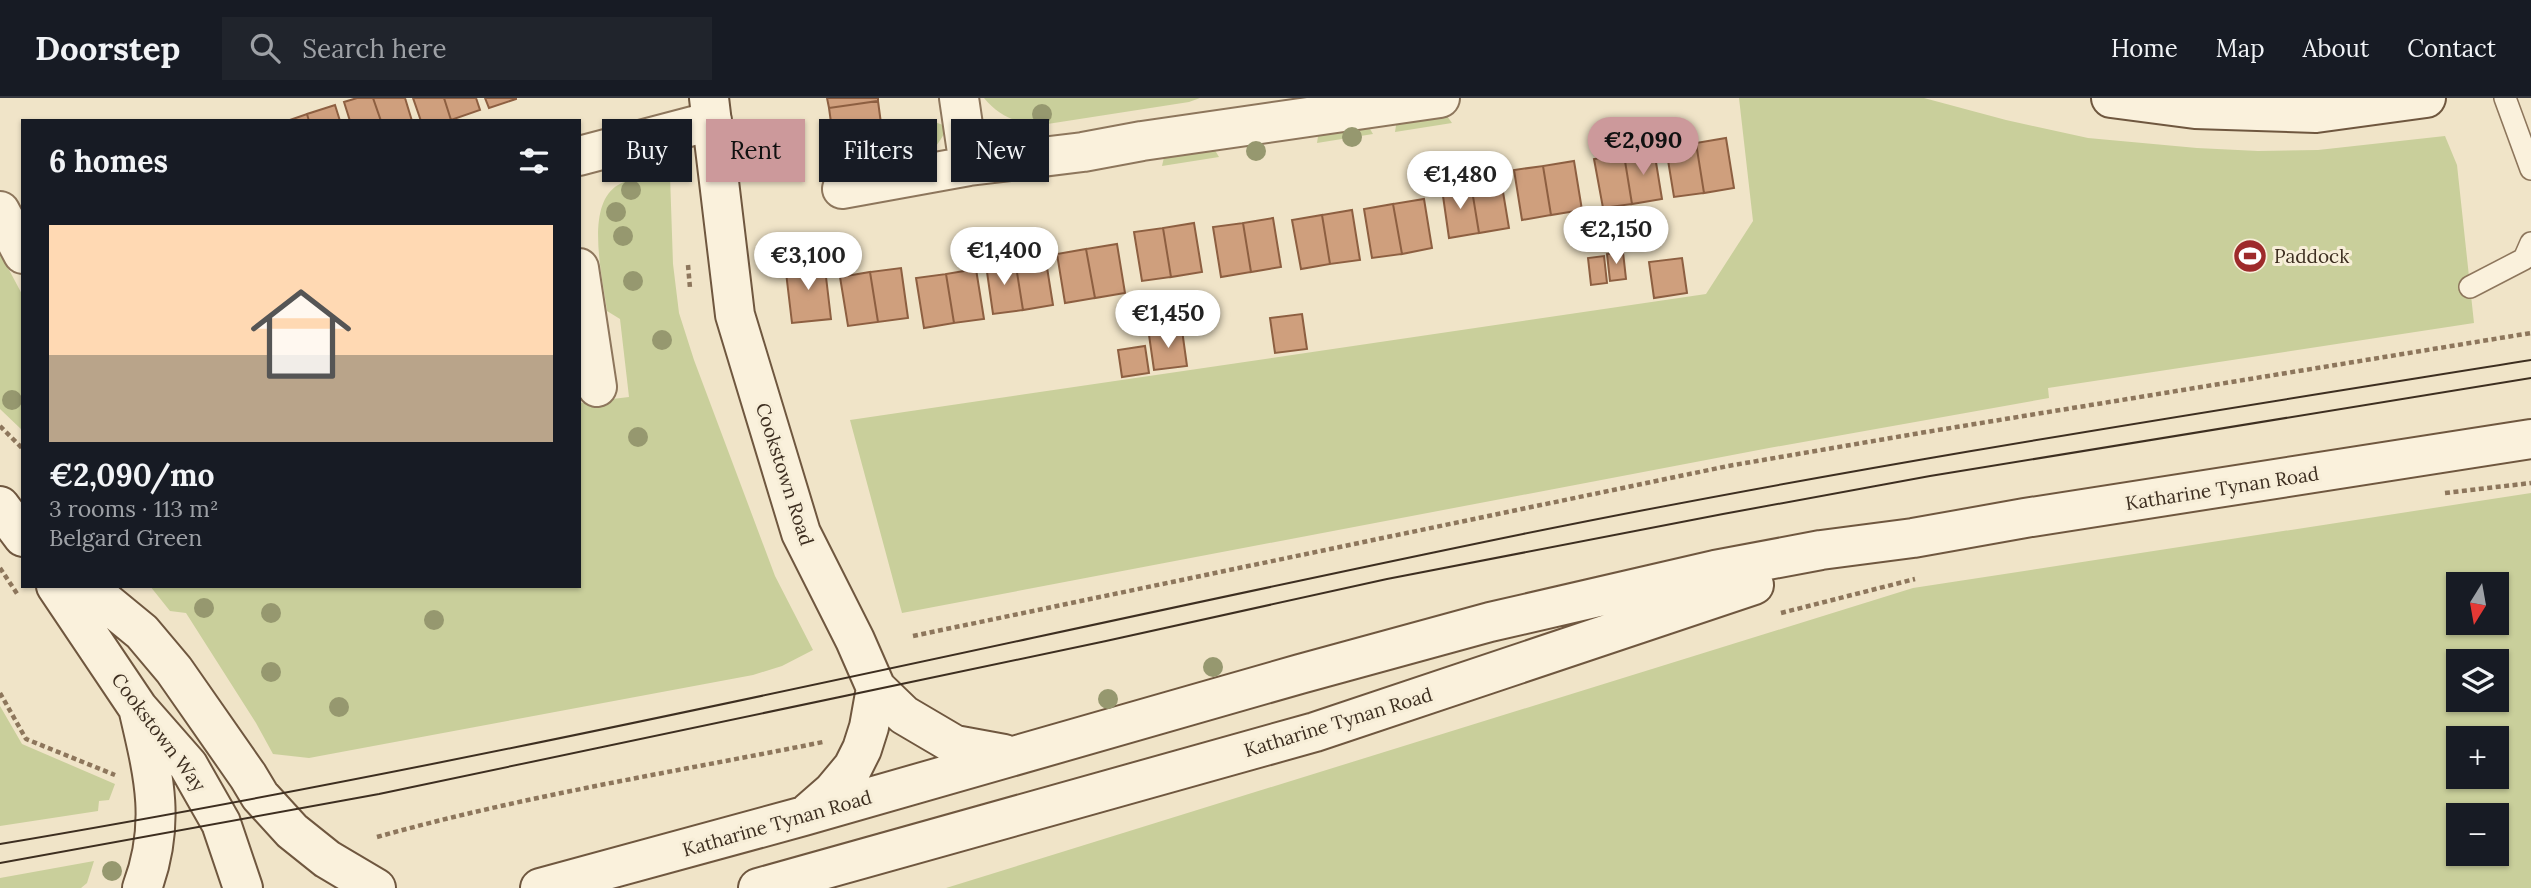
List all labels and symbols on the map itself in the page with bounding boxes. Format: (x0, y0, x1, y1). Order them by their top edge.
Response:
pin: €2,090 (1586, 118, 1700, 177)
pin: €1,480 (1403, 152, 1517, 211)
pin: €2,150 (1559, 206, 1673, 266)
pin: €1,400 (947, 228, 1061, 287)
pin: €3,100 (751, 232, 865, 292)
sports icon: Paddock (2231, 237, 2269, 275)
place label: Paddock (2274, 244, 2350, 268)
pin: €1,450 (1111, 290, 1225, 350)
street label: Cookstown Road (751, 400, 819, 548)
street label: Katharine Tynan Road (2123, 461, 2321, 515)
north arrow (2446, 572, 2510, 635)
street label: Cookstown Way (107, 668, 211, 796)
street label: Katharine Tynan Road (1241, 682, 1435, 762)
street label: Katharine Tynan Road (680, 784, 874, 862)

